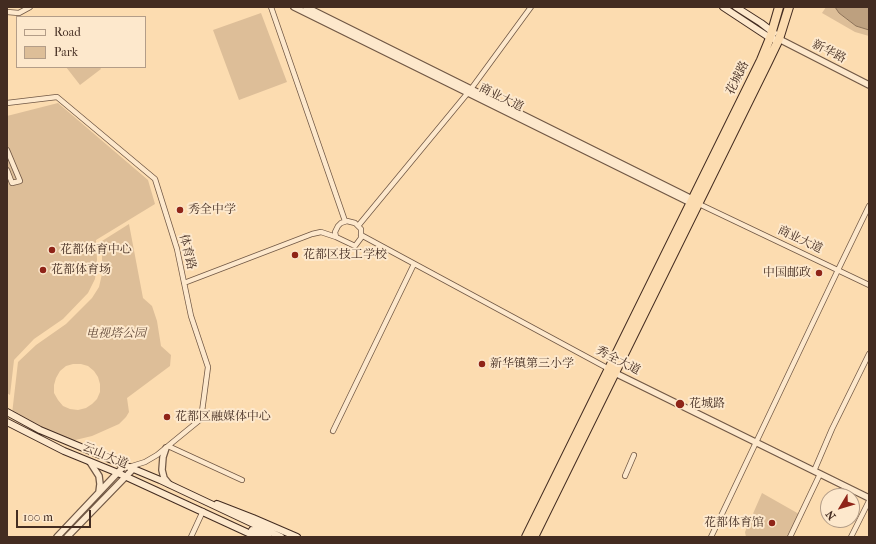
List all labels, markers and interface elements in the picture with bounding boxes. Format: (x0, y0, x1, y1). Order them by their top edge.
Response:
legend (16, 16, 146, 68)
text: Road (54, 25, 81, 39)
street label: 新华路 (810, 37, 848, 67)
text: Park (54, 45, 78, 59)
street label: 花城路 (724, 59, 752, 97)
street label: 商业大道 (476, 81, 526, 115)
place label: 秀全中学 (188, 203, 236, 217)
marker: 秀全中学 (175, 205, 185, 215)
street label: 商业大道 (775, 223, 825, 257)
street label: 体育路 (176, 233, 198, 271)
place label: 花都体育中心 (60, 243, 132, 257)
marker: 花都体育中心 (47, 245, 57, 255)
place label: 花都区技工学校 (303, 248, 387, 262)
marker: 花都区技工学校 (290, 250, 300, 260)
place label: 花都体育场 (51, 263, 111, 277)
marker: 花都体育场 (38, 265, 48, 275)
place label: 中国邮政 (763, 266, 811, 280)
marker: 中国邮政 (814, 268, 824, 278)
park label: 电视塔公园 (86, 327, 146, 341)
street label: 秀全大道 (593, 344, 643, 378)
place label: 新华镇第三小学 (490, 357, 574, 371)
marker: 新华镇第三小学 (477, 359, 487, 369)
place label: 花城路 (689, 397, 725, 411)
marker: 花城路 (674, 398, 686, 410)
place label: 花都区融媒体中心 (175, 410, 271, 424)
marker: 花都区融媒体中心 (162, 412, 172, 422)
street label: 云山大道 (80, 440, 130, 472)
north arrow (820, 488, 860, 528)
scale bar (18, 502, 93, 528)
text: N (823, 508, 839, 522)
text: 100 m (23, 510, 53, 524)
place label: 花都体育馆 (704, 516, 764, 530)
marker: 花都体育馆 (767, 518, 777, 528)

